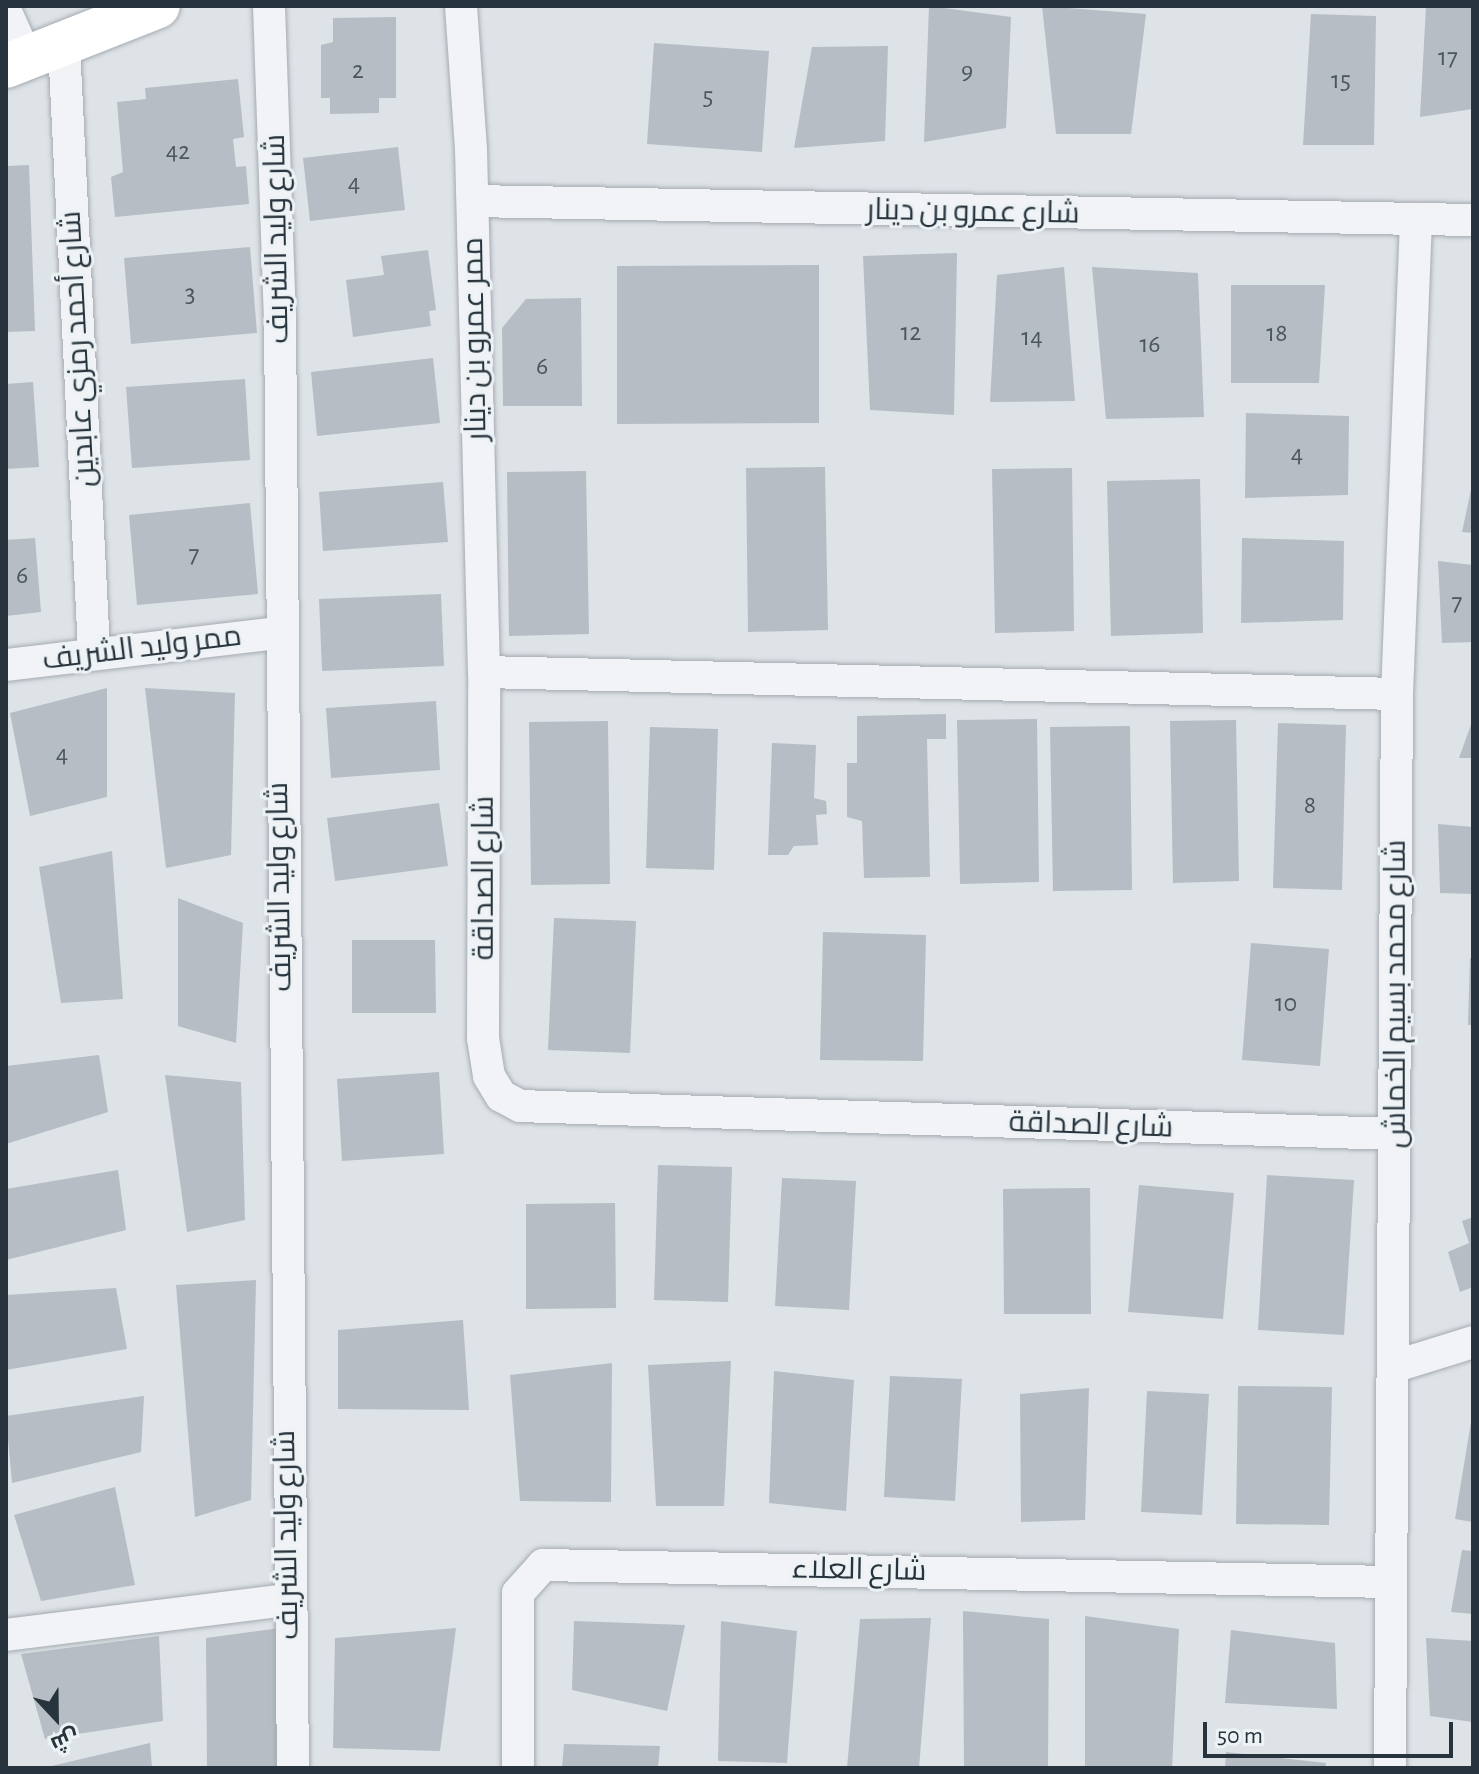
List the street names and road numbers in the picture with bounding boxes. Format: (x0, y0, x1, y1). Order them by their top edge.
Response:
street label: شارع وليد الشريف (257, 134, 297, 344)
street label: شارع عمرو بن دينار (866, 192, 1080, 232)
street label: شارع أحمد رمزي عابدين (53, 210, 103, 488)
street label: ممر عمرو بن دينار (455, 237, 495, 441)
street label: ممر وليد الشريف (40, 618, 244, 678)
street label: شارع وليد الشريف (260, 782, 300, 992)
street label: شارع الصداقة (466, 796, 502, 960)
street label: شارع محمد بسيم الخماش (1378, 840, 1414, 1148)
street label: شارع الصداقة (1008, 1104, 1174, 1146)
street label: شارع وليد الشريف (267, 1430, 307, 1640)
street label: شارع العلاء (791, 1551, 927, 1589)

